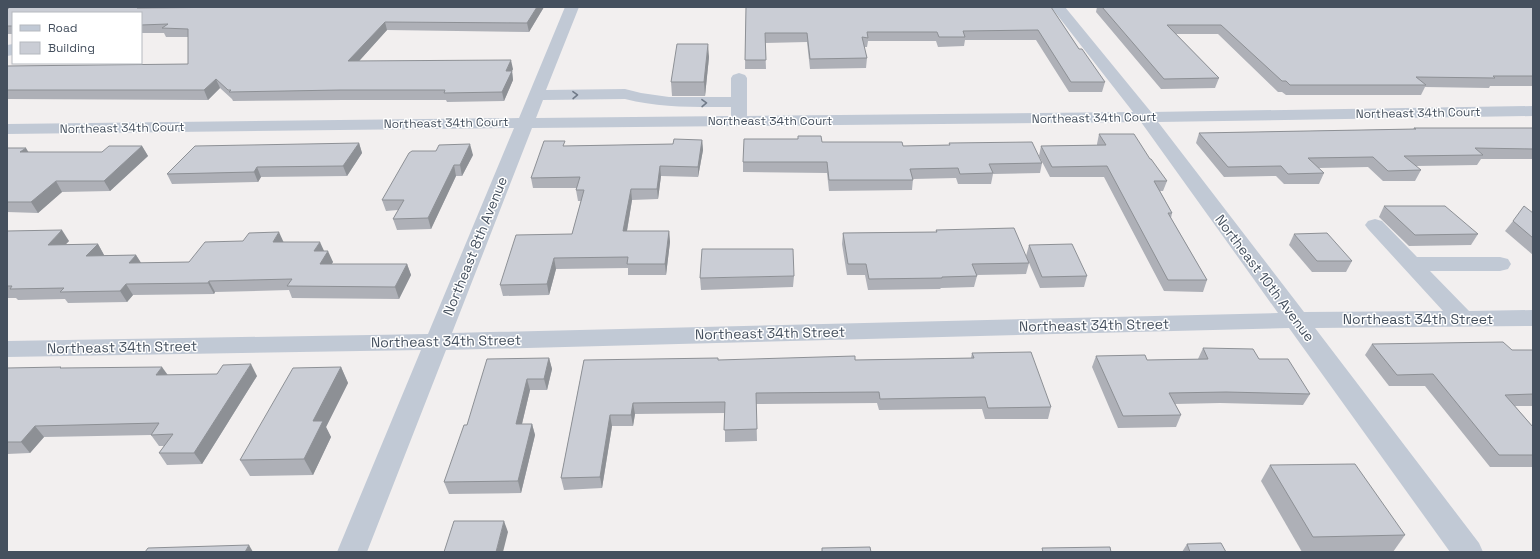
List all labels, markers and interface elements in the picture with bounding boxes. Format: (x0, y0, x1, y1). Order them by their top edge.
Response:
legend (12, 12, 142, 64)
text: Road (48, 20, 77, 36)
text: Building (48, 40, 95, 56)
one-way arrow (572, 90, 578, 99)
one-way arrow (701, 99, 707, 107)
street label: Northeast 34th Court (1355, 104, 1481, 122)
street label: Northeast 34th Court (1031, 109, 1157, 127)
street label: Northeast 34th Court (708, 113, 832, 129)
street label: Northeast 34th Court (383, 114, 509, 132)
street label: Northeast 34th Court (59, 119, 185, 137)
street label: Northeast 8th Avenue (439, 174, 511, 318)
street label: Northeast 10th Avenue (1211, 211, 1319, 345)
street label: Northeast 34th Street (1343, 310, 1493, 328)
street label: Northeast 34th Street (1019, 315, 1169, 335)
street label: Northeast 34th Street (695, 323, 845, 343)
street label: Northeast 34th Street (371, 331, 521, 351)
street label: Northeast 34th Street (47, 337, 197, 357)

